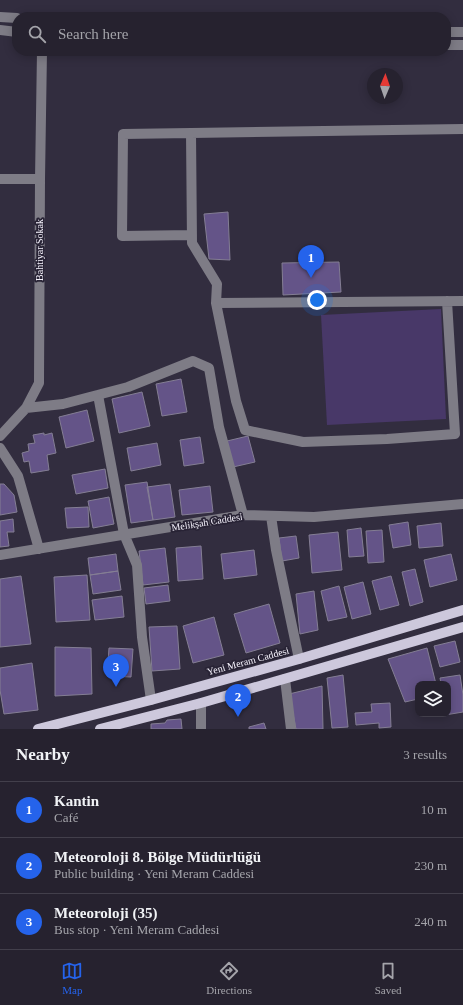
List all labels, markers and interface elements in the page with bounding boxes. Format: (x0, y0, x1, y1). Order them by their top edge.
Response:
search box (12, 12, 451, 56)
icon: search (26, 23, 48, 45)
text: Search here (58, 26, 128, 42)
north arrow (367, 68, 403, 104)
street label: Bahtiyar Sokak (34, 219, 45, 281)
pin: 1 (298, 245, 324, 278)
your location (307, 290, 327, 310)
street label: Melikşah Caddesi (171, 511, 244, 533)
street label: Yeni Meram Caddesi (206, 645, 290, 677)
pin: 3 (103, 654, 129, 687)
map controls (415, 681, 451, 717)
button: layers (415, 681, 451, 717)
pin: 2 (225, 684, 251, 717)
text: Nearby (16, 745, 70, 764)
text: 3 results (403, 747, 447, 762)
text: Kantin (54, 793, 99, 809)
text: 1 (26, 802, 32, 817)
text: 10 m (421, 802, 447, 817)
text: Café (54, 810, 79, 825)
text: Meteoroloji 8. Bölge Müdürlüğü (54, 849, 261, 865)
text: 2 (26, 858, 32, 873)
text: 230 m (414, 858, 447, 873)
text: Public building · Yeni Meram Caddesi (54, 866, 254, 881)
text: Meteoroloji (35) (54, 905, 157, 921)
text: 3 (26, 914, 32, 929)
text: 240 m (414, 914, 447, 929)
text: Bus stop · Yeni Meram Caddesi (54, 922, 219, 937)
tab: Map (61, 960, 83, 996)
tab: Directions (206, 960, 252, 996)
tab: Saved (375, 960, 402, 996)

